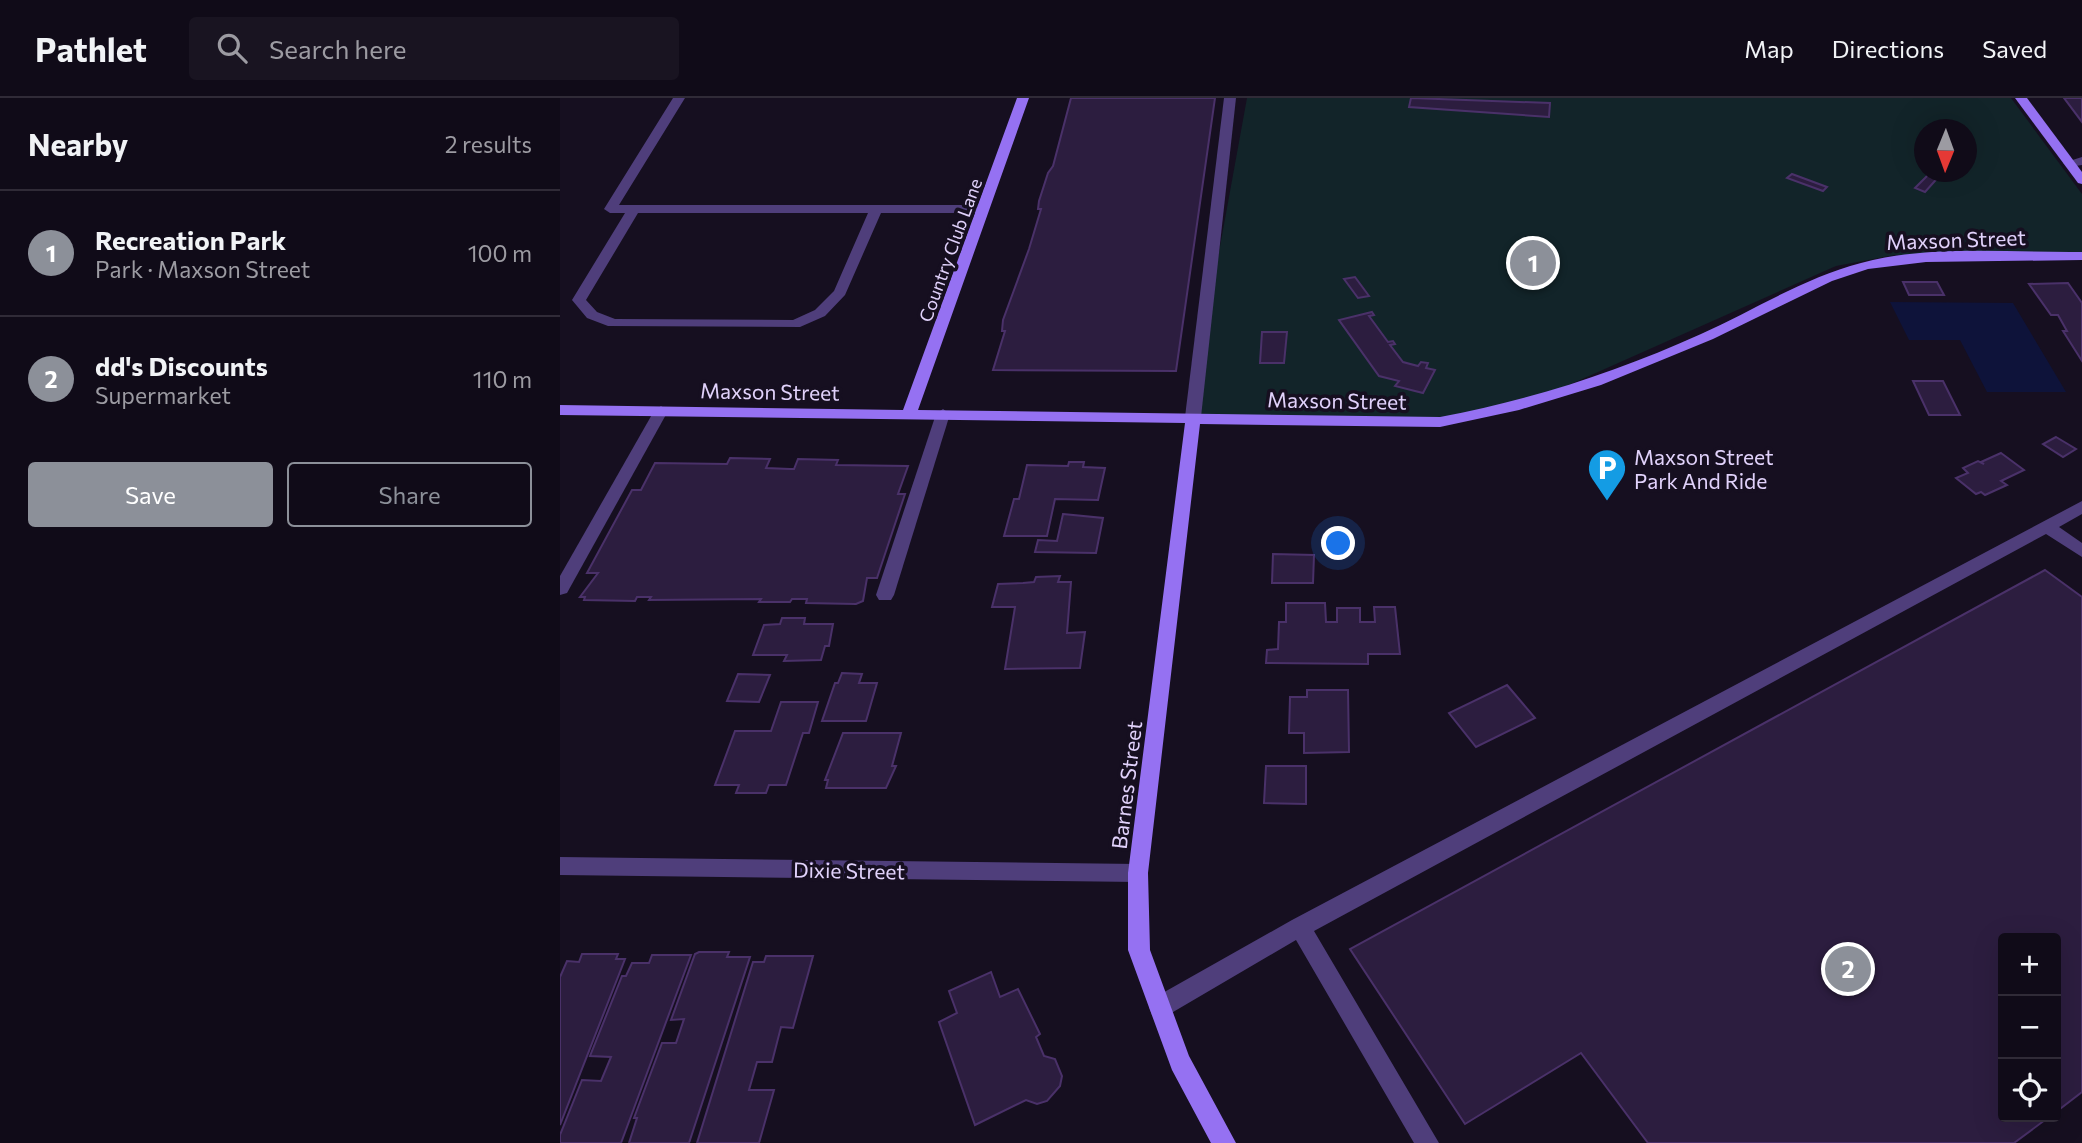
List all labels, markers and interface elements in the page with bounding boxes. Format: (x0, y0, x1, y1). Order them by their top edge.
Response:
search box (189, 17, 679, 80)
text: Pathlet (35, 28, 147, 69)
icon: search (213, 29, 251, 67)
text: Search here (269, 33, 407, 64)
text: Map (1744, 34, 1794, 63)
text: Directions (1832, 34, 1944, 63)
text: Saved (1982, 34, 2047, 63)
north arrow (1914, 119, 1977, 182)
text: Nearby (28, 125, 128, 162)
text: 2 results (445, 130, 532, 158)
street label: Country Club Lane (914, 175, 986, 325)
text: Recreation Park (95, 224, 286, 255)
street label: Maxson Street (1886, 224, 2026, 254)
pin: 1 (1510, 237, 1556, 289)
text: 1 (46, 239, 56, 267)
text: 100 m (468, 239, 532, 267)
text: Park · Maxson Street (95, 255, 310, 283)
text: dd's Discounts (95, 350, 268, 381)
text: 2 (44, 365, 58, 393)
text: 110 m (473, 365, 532, 393)
street label: Maxson Street (700, 377, 840, 405)
text: Supermarket (95, 381, 231, 409)
street label: Maxson Street (1267, 386, 1407, 414)
place label: Maxson Street Park And Ride (1634, 444, 1774, 493)
parking icon: Maxson Street Park And Ride (1586, 447, 1628, 502)
button: Save (28, 462, 273, 527)
button: Share (287, 462, 532, 527)
your location (1321, 526, 1355, 560)
street label: Barnes Street (1106, 719, 1146, 851)
street label: Dixie Street (793, 857, 905, 883)
map controls (1998, 933, 2061, 1122)
button: + (1998, 933, 2061, 996)
pin: 2 (1825, 943, 1871, 995)
button: − (1998, 996, 2061, 1059)
button: locate (1998, 1059, 2061, 1122)

